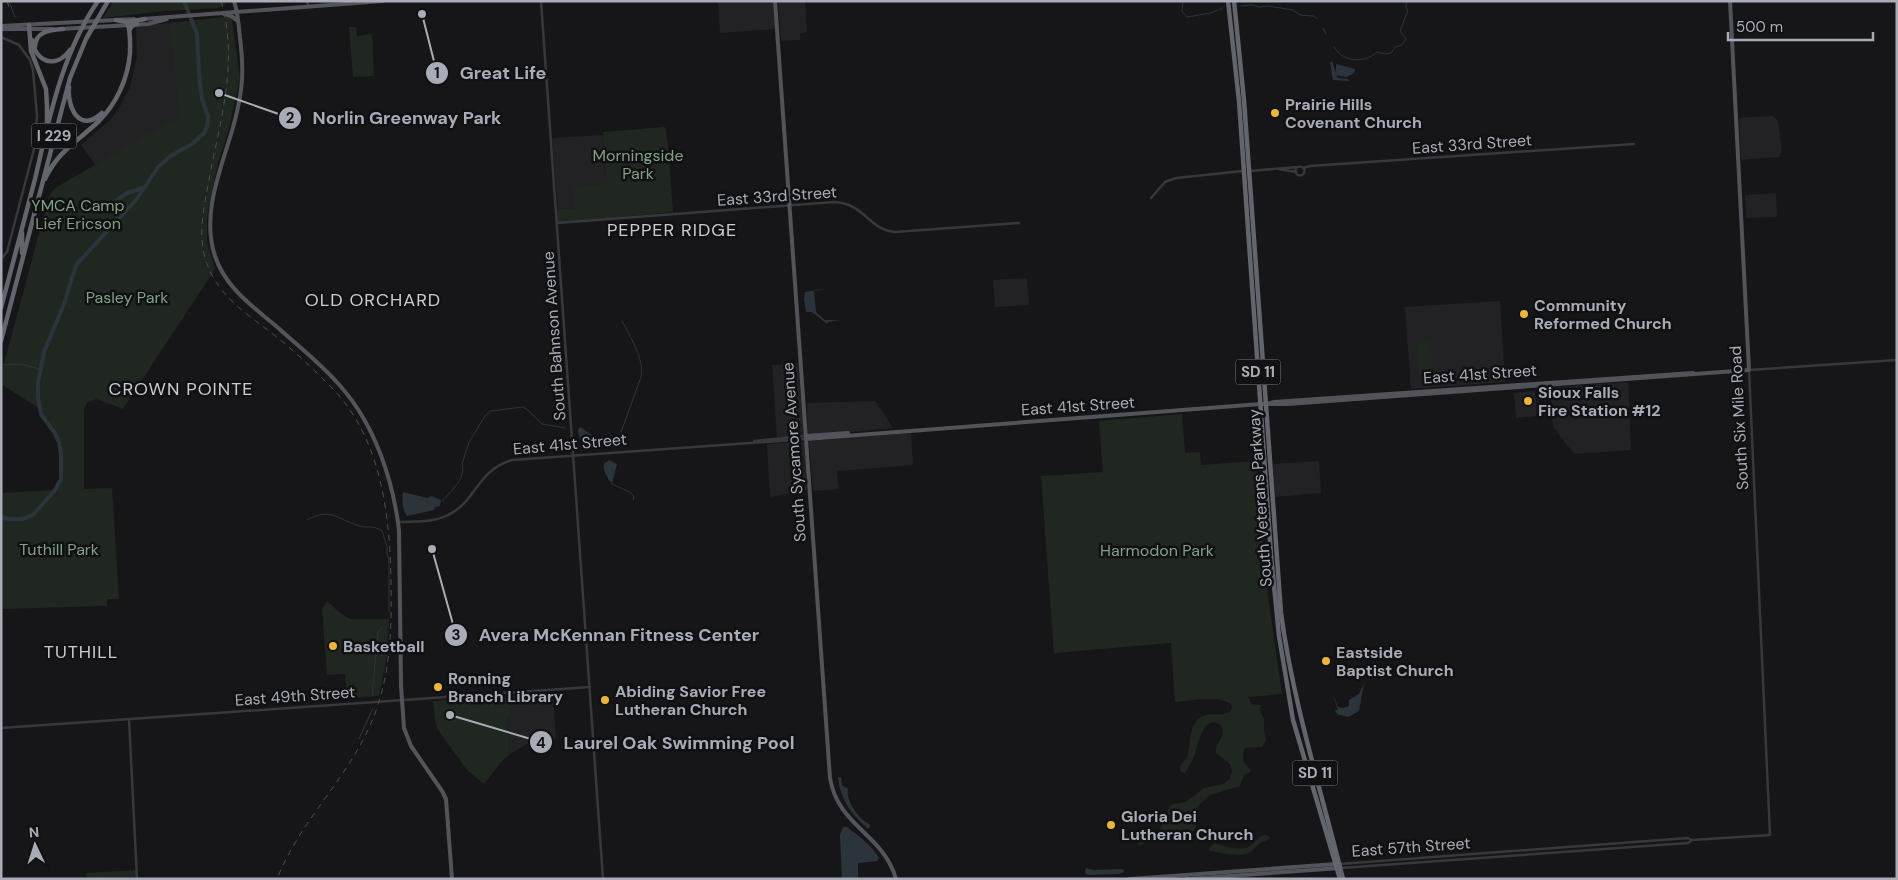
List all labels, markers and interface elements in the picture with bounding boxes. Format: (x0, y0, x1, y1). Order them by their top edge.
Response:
scale bar (1728, 10, 1873, 42)
text: 500 m (1736, 17, 1783, 37)
callout: Great Life (425, 56, 557, 89)
text: Great Life (460, 61, 546, 85)
text: 1 (434, 63, 440, 83)
place label: Prairie Hills Covenant Church (1285, 94, 1422, 133)
callout: Norlin Greenway Park (278, 102, 512, 135)
text: Norlin Greenway Park (313, 106, 502, 130)
marker: Prairie Hills Covenant Church (1269, 107, 1281, 119)
text: 2 (286, 108, 295, 128)
road number: I 229 (32, 124, 76, 148)
street label: East 33rd Street (1411, 129, 1533, 159)
park label: Morningside Park (593, 145, 684, 184)
street label: East 33rd Street (716, 181, 838, 211)
park label: YMCA Camp Lief Ericson (31, 195, 125, 234)
district label: PEPPER RIDGE (607, 218, 737, 242)
street label: South Bahnson Avenue (538, 251, 570, 421)
park label: Pasley Park (86, 287, 168, 308)
district label: OLD ORCHARD (305, 288, 441, 312)
place label: Community Reformed Church (1534, 295, 1672, 334)
marker: Community Reformed Church (1518, 308, 1530, 320)
street label: South Six Mile Road (1725, 345, 1753, 491)
road number: SD 11 (1236, 360, 1280, 384)
street label: East 41st Street (1422, 360, 1538, 388)
street label: South Sycamore Avenue (777, 361, 811, 543)
district label: CROWN POINTE (108, 377, 254, 401)
place label: Sioux Falls Fire Station #12 (1538, 382, 1660, 421)
street label: East 41st Street (1020, 392, 1136, 420)
marker: Sioux Falls Fire Station #12 (1522, 395, 1534, 407)
street label: South Veterans Parkway (1243, 408, 1277, 588)
street label: East 41st Street (512, 429, 628, 459)
park label: Tuthill Park (19, 539, 99, 560)
park label: Harmodon Park (1100, 540, 1214, 561)
callout: Avera McKennan Fitness Center (444, 619, 769, 652)
text: Avera McKennan Fitness Center (479, 623, 759, 647)
text: 3 (451, 625, 461, 645)
place label: Basketball (343, 636, 425, 657)
district label: TUTHILL (44, 640, 118, 664)
marker: Basketball (327, 640, 339, 652)
place label: Eastside Baptist Church (1336, 642, 1454, 681)
marker: Eastside Baptist Church (1320, 655, 1332, 667)
place label: Ronning Branch Library (448, 668, 564, 707)
street label: East 49th Street (234, 681, 356, 711)
marker: Ronning Branch Library (432, 681, 444, 693)
place label: Abiding Savior Free Lutheran Church (615, 681, 766, 720)
marker: Abiding Savior Free Lutheran Church (599, 694, 611, 706)
callout: Laurel Oak Swimming Pool (528, 726, 804, 759)
text: Laurel Oak Swimming Pool (564, 731, 794, 755)
text: 4 (536, 733, 546, 753)
road number: SD 11 (1292, 760, 1338, 786)
place label: Gloria Dei Lutheran Church (1121, 806, 1253, 845)
marker: Gloria Dei Lutheran Church (1105, 819, 1117, 831)
north arrow (10, 820, 60, 870)
text: N (28, 823, 40, 841)
street label: East 57th Street (1351, 832, 1471, 862)

